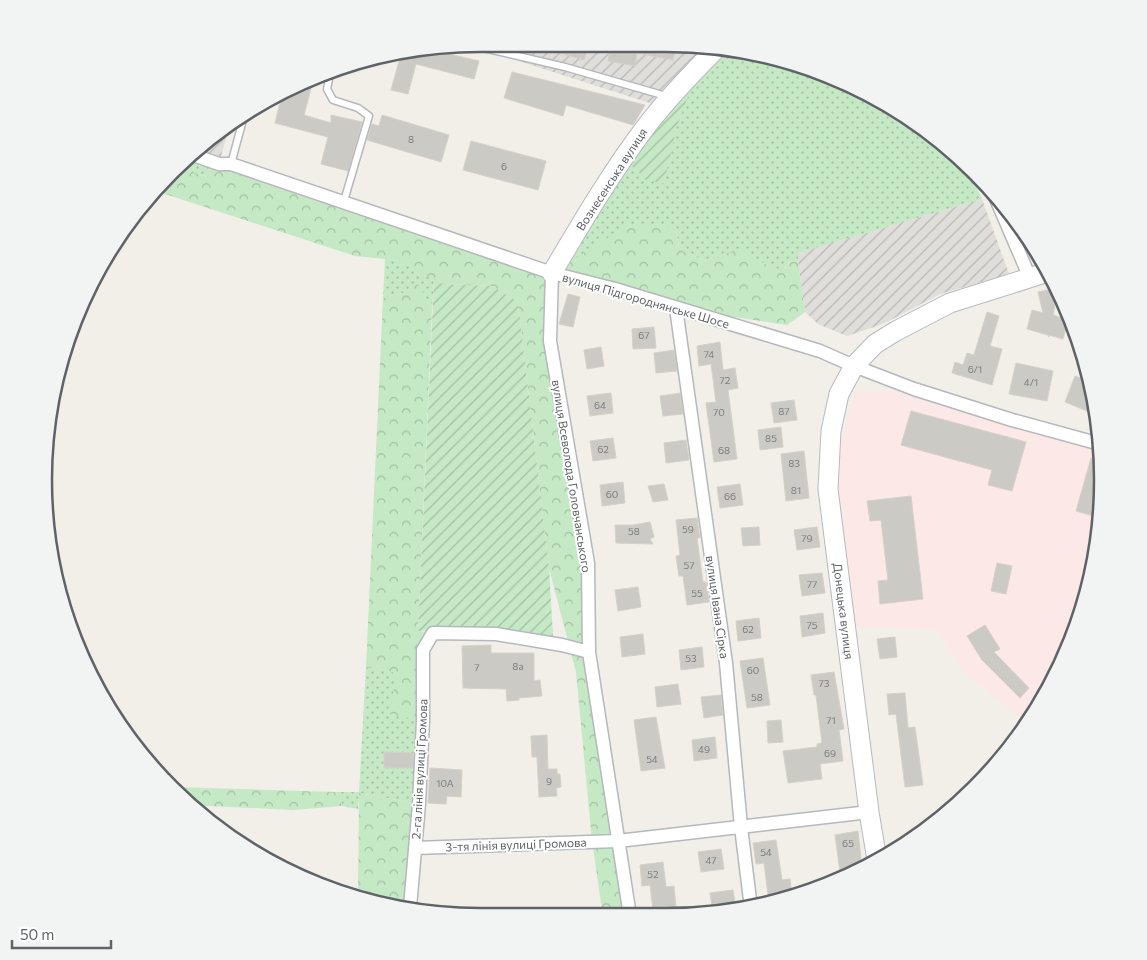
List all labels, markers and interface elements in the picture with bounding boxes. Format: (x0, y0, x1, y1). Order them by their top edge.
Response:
street label: Вознесенська вулиця (573, 125, 649, 233)
house number: 8 (408, 133, 414, 145)
house number: 6 (501, 160, 507, 172)
street label: вулиця Підгороднянське Шосе (561, 269, 731, 331)
house number: 67 (638, 329, 650, 341)
house number: 74 (704, 348, 714, 360)
house number: 6/1 (968, 363, 982, 375)
house number: 72 (720, 374, 731, 386)
house number: 4/1 (1024, 376, 1038, 388)
street label: вулиця Всеволода Головчанського (550, 379, 594, 573)
house number: 64 (594, 399, 606, 411)
house number: 87 (778, 405, 790, 417)
house number: 70 (713, 406, 725, 418)
house number: 85 (765, 432, 777, 444)
house number: 62 (597, 443, 609, 455)
house number: 68 (718, 444, 730, 456)
house number: 83 (788, 457, 800, 469)
house number: 81 (791, 484, 801, 496)
house number: 60 (606, 488, 618, 500)
house number: 66 (724, 490, 736, 502)
house number: 59 (682, 523, 694, 535)
house number: 58 (628, 525, 640, 537)
house number: 79 (801, 532, 813, 544)
street label: вулиця Івана Сірка (704, 555, 732, 659)
house number: 57 (683, 559, 695, 571)
street label: Донецька вулиця (831, 562, 857, 660)
house number: 77 (807, 578, 817, 590)
house number: 55 (691, 587, 703, 599)
house number: 75 (807, 619, 818, 631)
house number: 62 (742, 623, 754, 635)
house number: 53 (685, 652, 697, 664)
house number: 8а (512, 660, 524, 672)
house number: 7 (474, 661, 480, 673)
house number: 60 (747, 664, 759, 676)
house number: 73 (819, 677, 830, 689)
house number: 58 (751, 691, 763, 703)
street label: 2-га лінія вулиці Громова (408, 698, 430, 840)
house number: 71 (826, 714, 836, 726)
house number: 49 (698, 743, 710, 755)
house number: 69 (824, 747, 836, 759)
house number: 54 (646, 753, 658, 765)
house number: 9 (546, 775, 552, 787)
house number: 10А (436, 777, 454, 789)
street label: 3-тя лінія вулиці Громова (445, 835, 587, 853)
house number: 65 (842, 837, 854, 849)
house number: 54 (760, 846, 772, 858)
house number: 47 (705, 854, 717, 866)
house number: 52 (647, 868, 659, 880)
scale bar (12, 918, 111, 950)
text: 50 m (20, 925, 54, 943)

